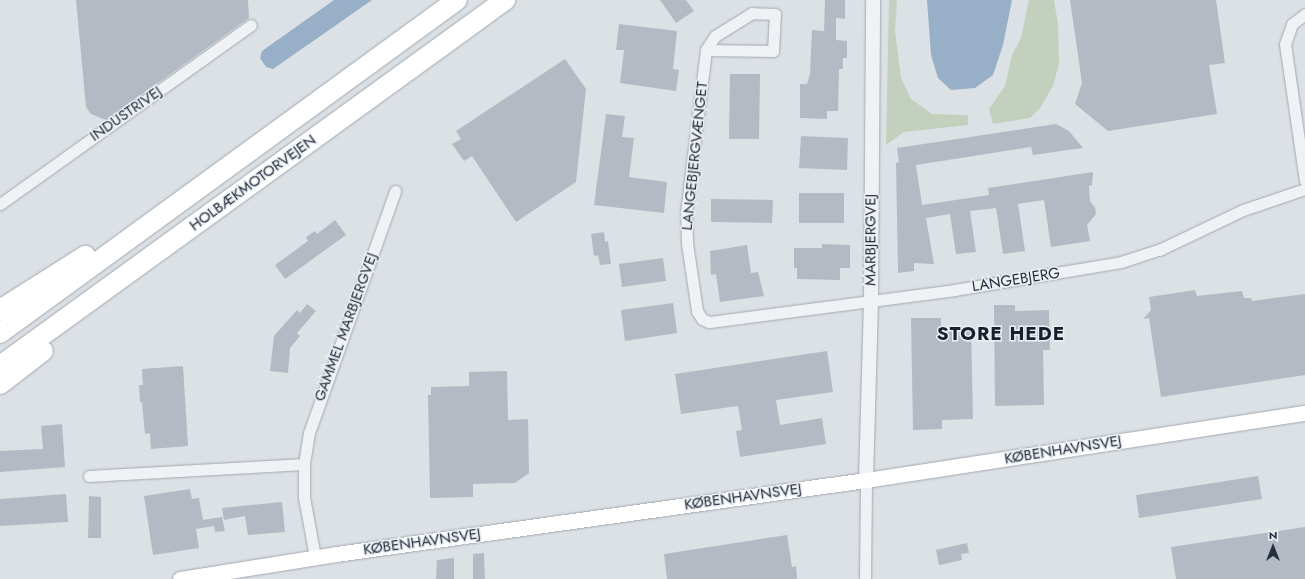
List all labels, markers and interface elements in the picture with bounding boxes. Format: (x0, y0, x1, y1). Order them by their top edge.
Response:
street label: LANGEBJERGVÆNGET (678, 81, 712, 231)
street label: INDUSTRIVEJ (86, 83, 166, 145)
street label: HOLBÆKMOTORVEJEN (186, 131, 320, 235)
street label: MARBJERGVEJ (862, 194, 880, 286)
street label: GAMMEL MARBJERGVEJ (311, 250, 381, 404)
street label: LANGEBJERG (971, 264, 1061, 296)
district label: STORE HEDE (937, 323, 1065, 345)
street label: KØBENHAVNSVEJ (1003, 432, 1123, 468)
street label: KØBENHAVNSVEJ (683, 480, 803, 514)
street label: KØBENHAVNSVEJ (362, 525, 482, 559)
north arrow (1253, 527, 1293, 567)
text: N (1269, 527, 1277, 543)

